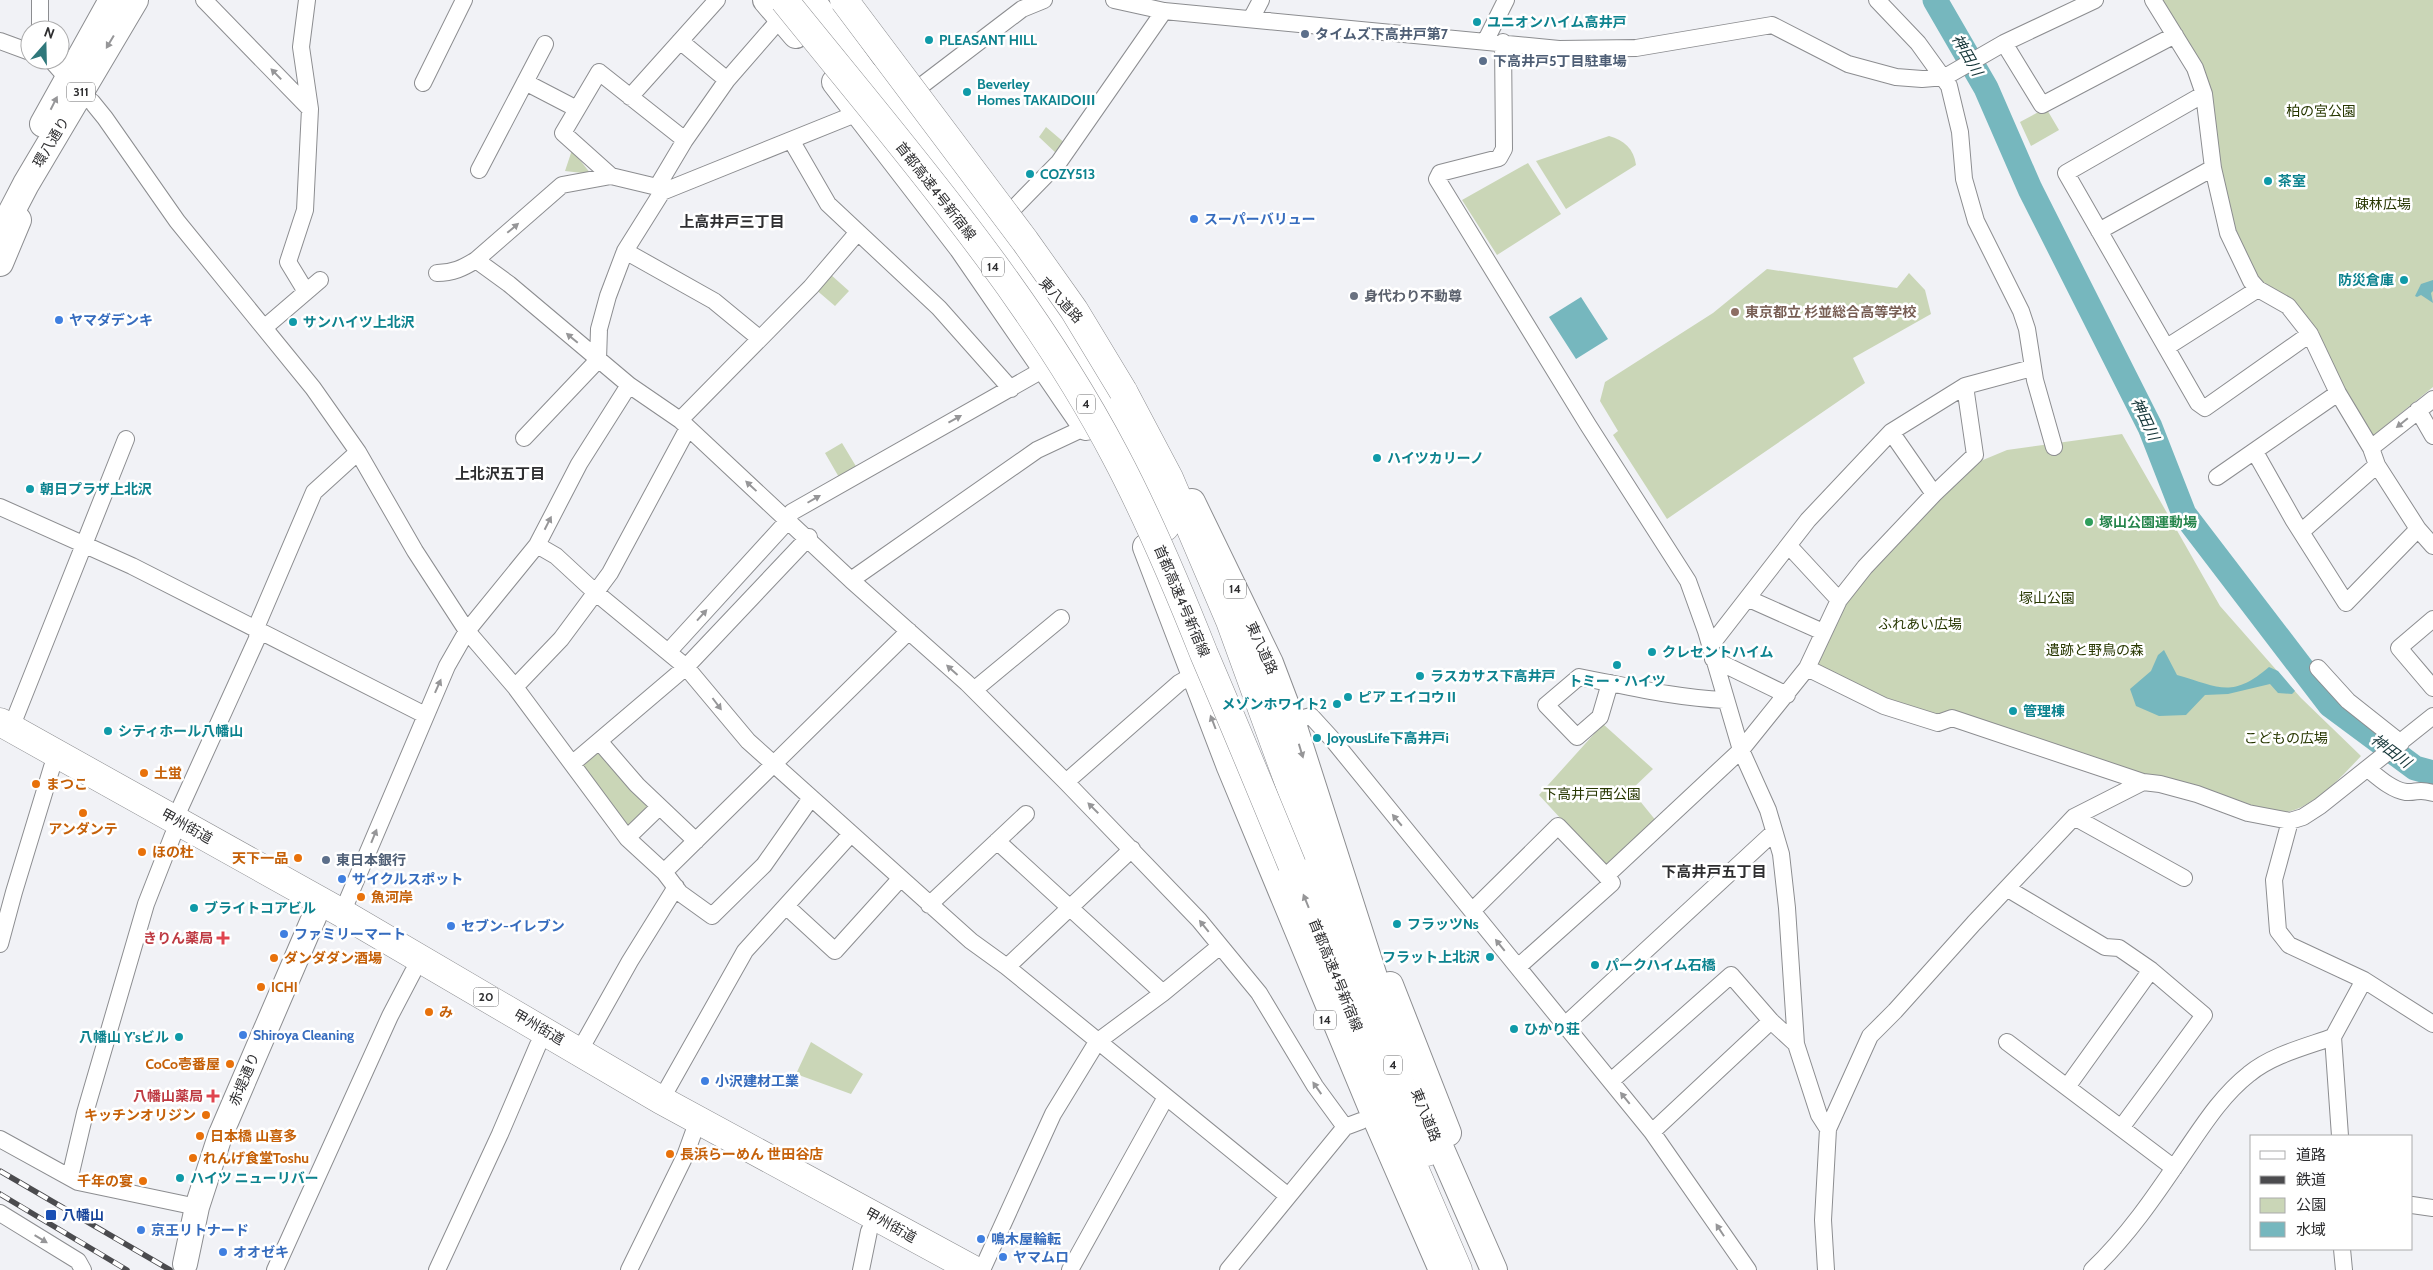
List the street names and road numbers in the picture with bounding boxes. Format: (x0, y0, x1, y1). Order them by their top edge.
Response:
road number: 311 (67, 82, 95, 101)
street label: 環八通り (29, 113, 73, 171)
street label: 首都高速4号新宿線 (892, 138, 980, 244)
road number: 14 (982, 258, 1004, 276)
street label: 東八道路 (1035, 273, 1087, 327)
road number: 4 (1077, 394, 1095, 414)
street label: 首都高速4号新宿線 (1150, 542, 1214, 660)
road number: 14 (1224, 580, 1246, 598)
street label: 東八道路 (1242, 619, 1282, 677)
street label: 甲州街道 (158, 805, 216, 847)
street label: 首都高速4号新宿線 (1305, 916, 1367, 1034)
road number: 20 (474, 988, 498, 1006)
street label: 甲州街道 (510, 1005, 568, 1049)
road number: 14 (1314, 1010, 1336, 1030)
street label: 赤堤通り (225, 1050, 263, 1108)
road number: 4 (1384, 1056, 1402, 1074)
street label: 東八道路 (1407, 1086, 1445, 1144)
street label: 甲州街道 (862, 1204, 920, 1246)

